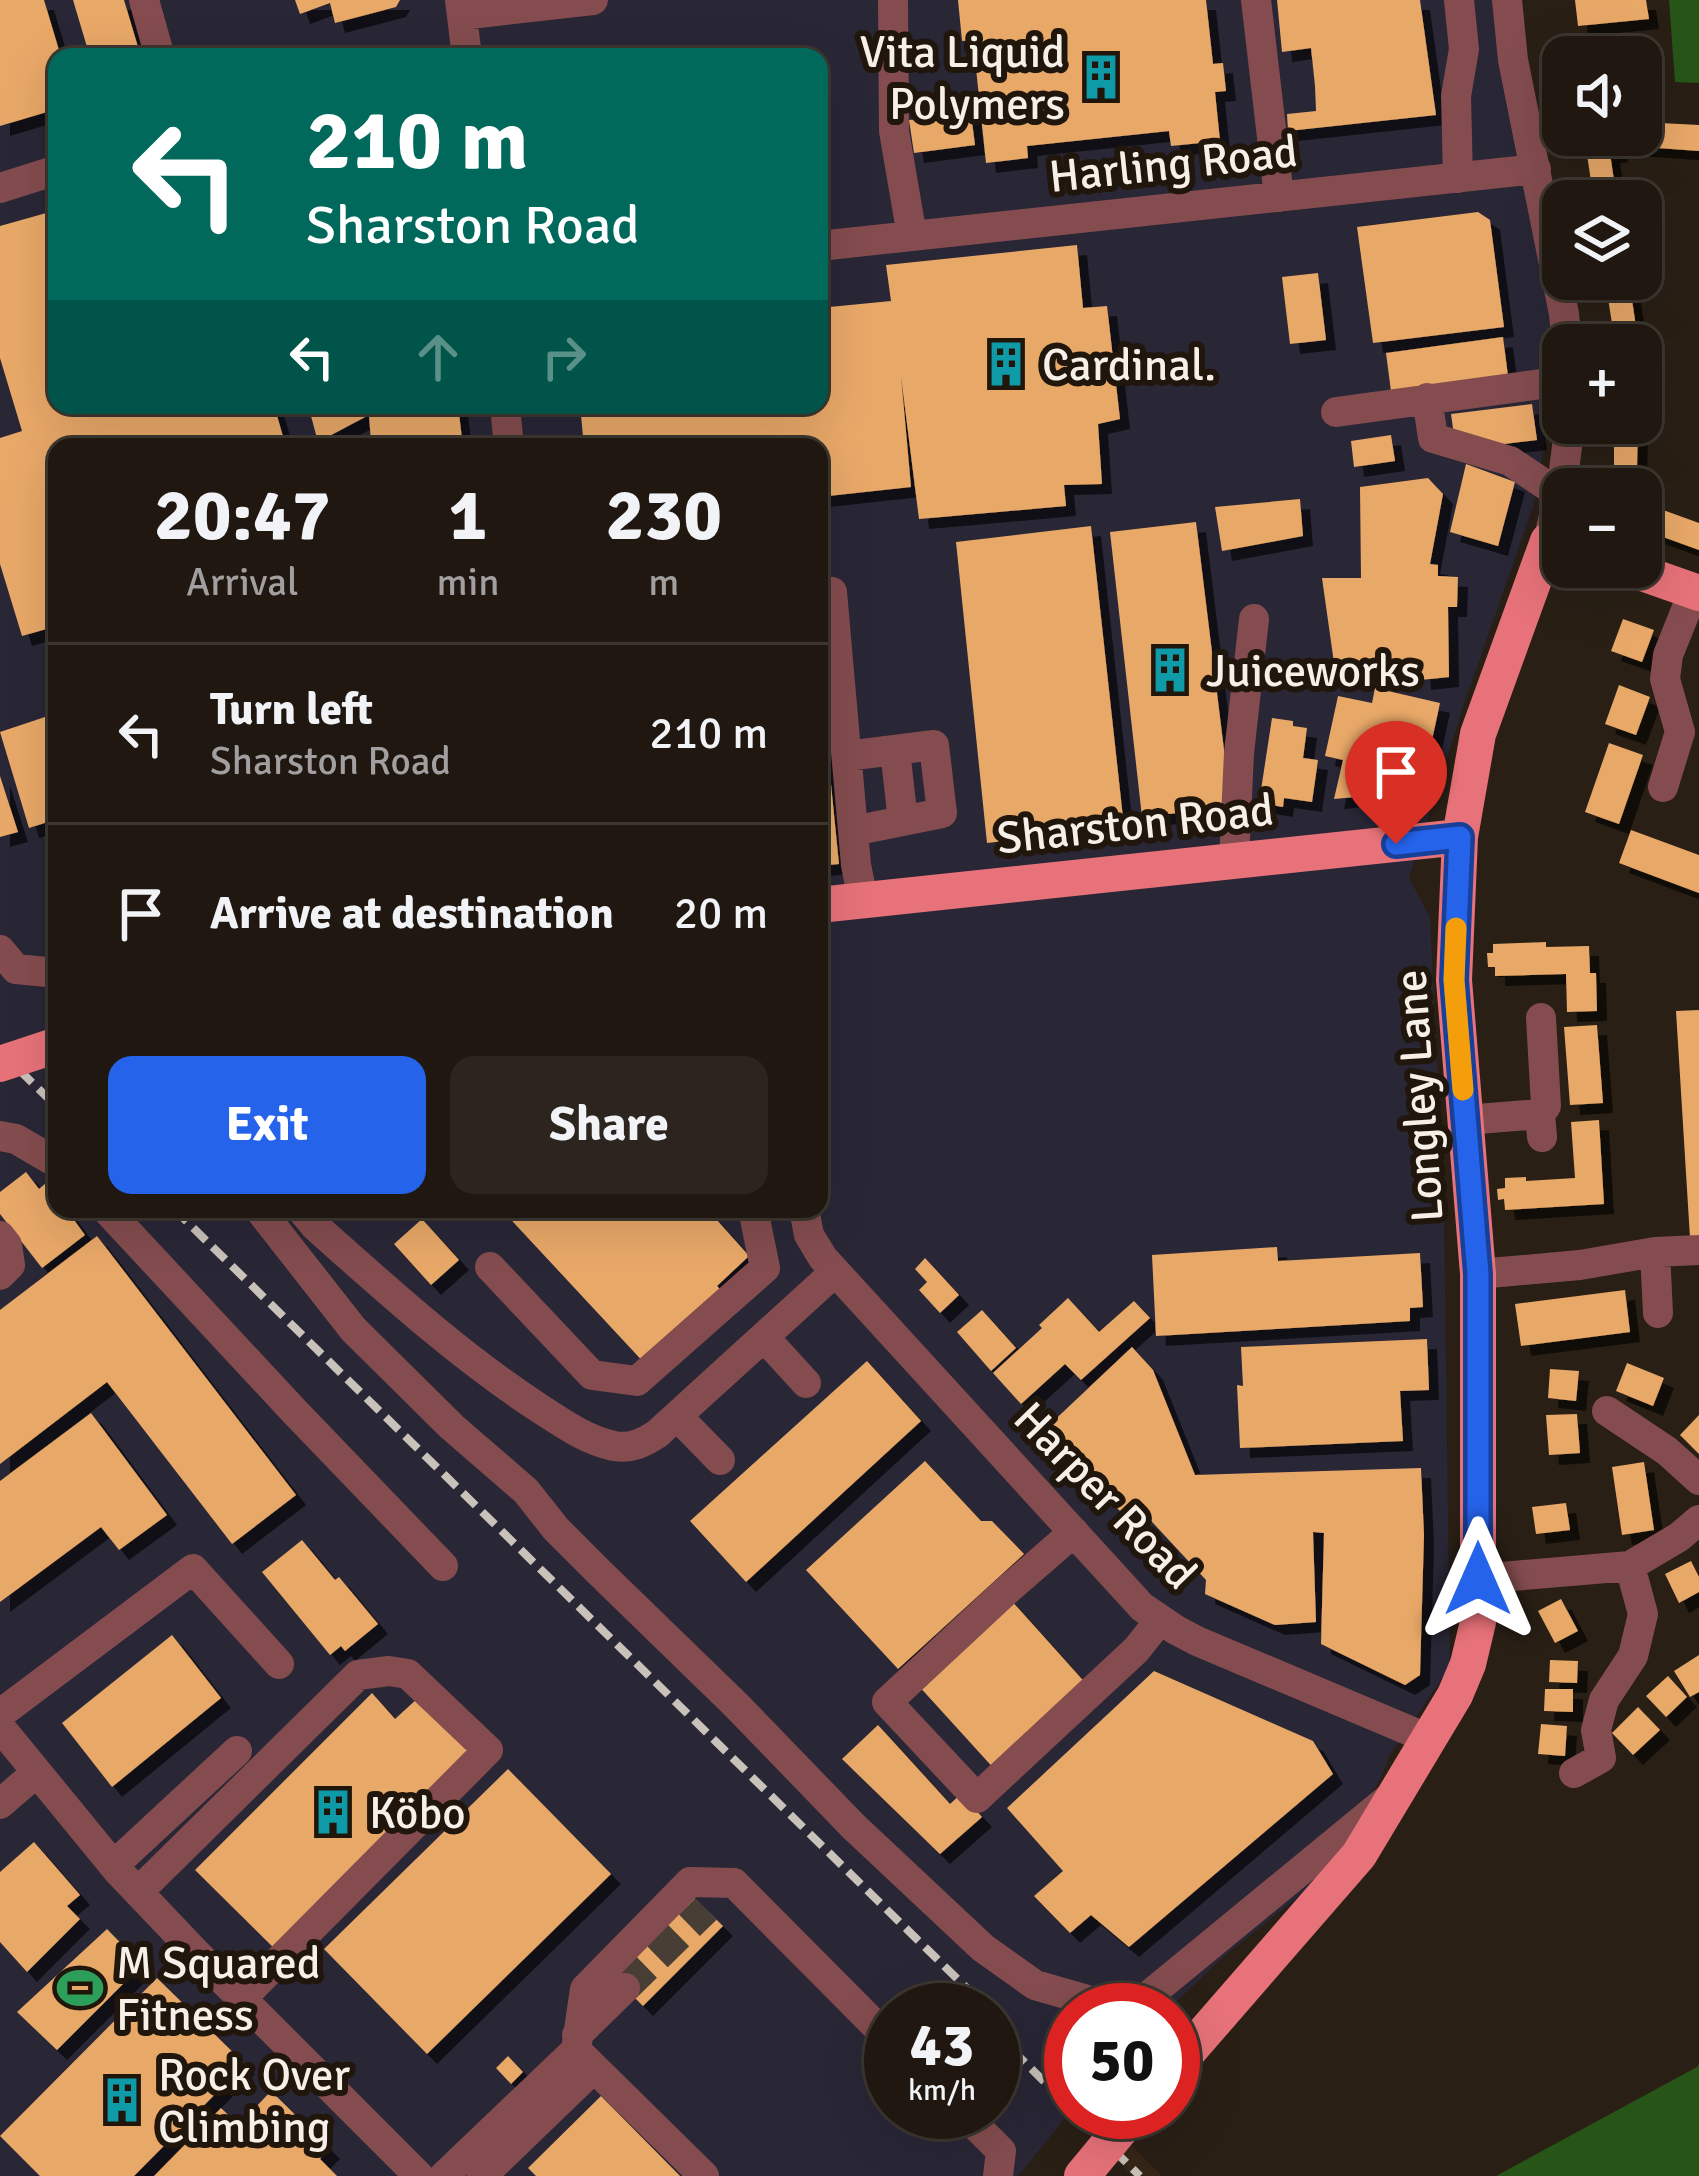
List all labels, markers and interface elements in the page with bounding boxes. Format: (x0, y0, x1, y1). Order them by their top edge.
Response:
place label: Vita Liquid Polymers (860, 25, 1065, 132)
map controls (1542, 36, 1662, 588)
button: sound (1542, 36, 1662, 156)
building icon: Vita Liquid Polymers (1076, 52, 1126, 102)
text: 210 m (306, 89, 528, 193)
icon: left (108, 96, 264, 252)
street label: Harling Road (1046, 124, 1300, 205)
button: layers (1542, 180, 1662, 300)
text: Sharston Road (306, 192, 640, 259)
icon: left (279, 324, 345, 390)
icon: ahead (405, 324, 471, 390)
icon: right (531, 324, 597, 390)
button: + (1542, 324, 1662, 444)
place label: Cardinal. (1042, 338, 1216, 393)
building icon: Cardinal. (981, 339, 1031, 389)
button: − (1542, 468, 1662, 588)
text: 20:47 (154, 471, 331, 560)
text: 1 (449, 471, 487, 560)
text: 230 (605, 471, 722, 560)
text: Arrival (186, 558, 298, 606)
text: min (437, 558, 500, 606)
text: m (648, 558, 679, 606)
place label: Juiceworks (1206, 644, 1420, 699)
building icon: Juiceworks (1145, 645, 1195, 695)
text: Turn left (210, 682, 373, 737)
icon: left (108, 701, 174, 767)
text: 210 m (649, 706, 768, 761)
pin (1345, 721, 1447, 844)
text: Sharston Road (210, 737, 451, 785)
icon: arrive (1363, 739, 1429, 805)
street label: Sharston Road (994, 783, 1276, 866)
icon: arrive (108, 881, 174, 947)
text: Arrive at destination (210, 886, 614, 941)
text: 20 m (674, 886, 768, 941)
street label: Longley Lane (1383, 968, 1456, 1224)
button: Exit (108, 1056, 426, 1194)
button: Share (450, 1056, 768, 1194)
street label: Harper Road (1002, 1391, 1208, 1601)
position arrow (1415, 1516, 1541, 1642)
place label: Köbo (369, 1786, 466, 1841)
building icon: Köbo (308, 1787, 358, 1837)
place label: M Squared Fitness (116, 1936, 321, 2043)
sports icon: M Squared Fitness (55, 1963, 105, 2013)
speed limit sign: 50 (1044, 1983, 1200, 2139)
text: 43 (910, 2009, 974, 2083)
place label: Rock Over Climbing (158, 2048, 351, 2155)
text: km/h (908, 2072, 976, 2109)
building icon: Rock Over Climbing (97, 2075, 147, 2125)

